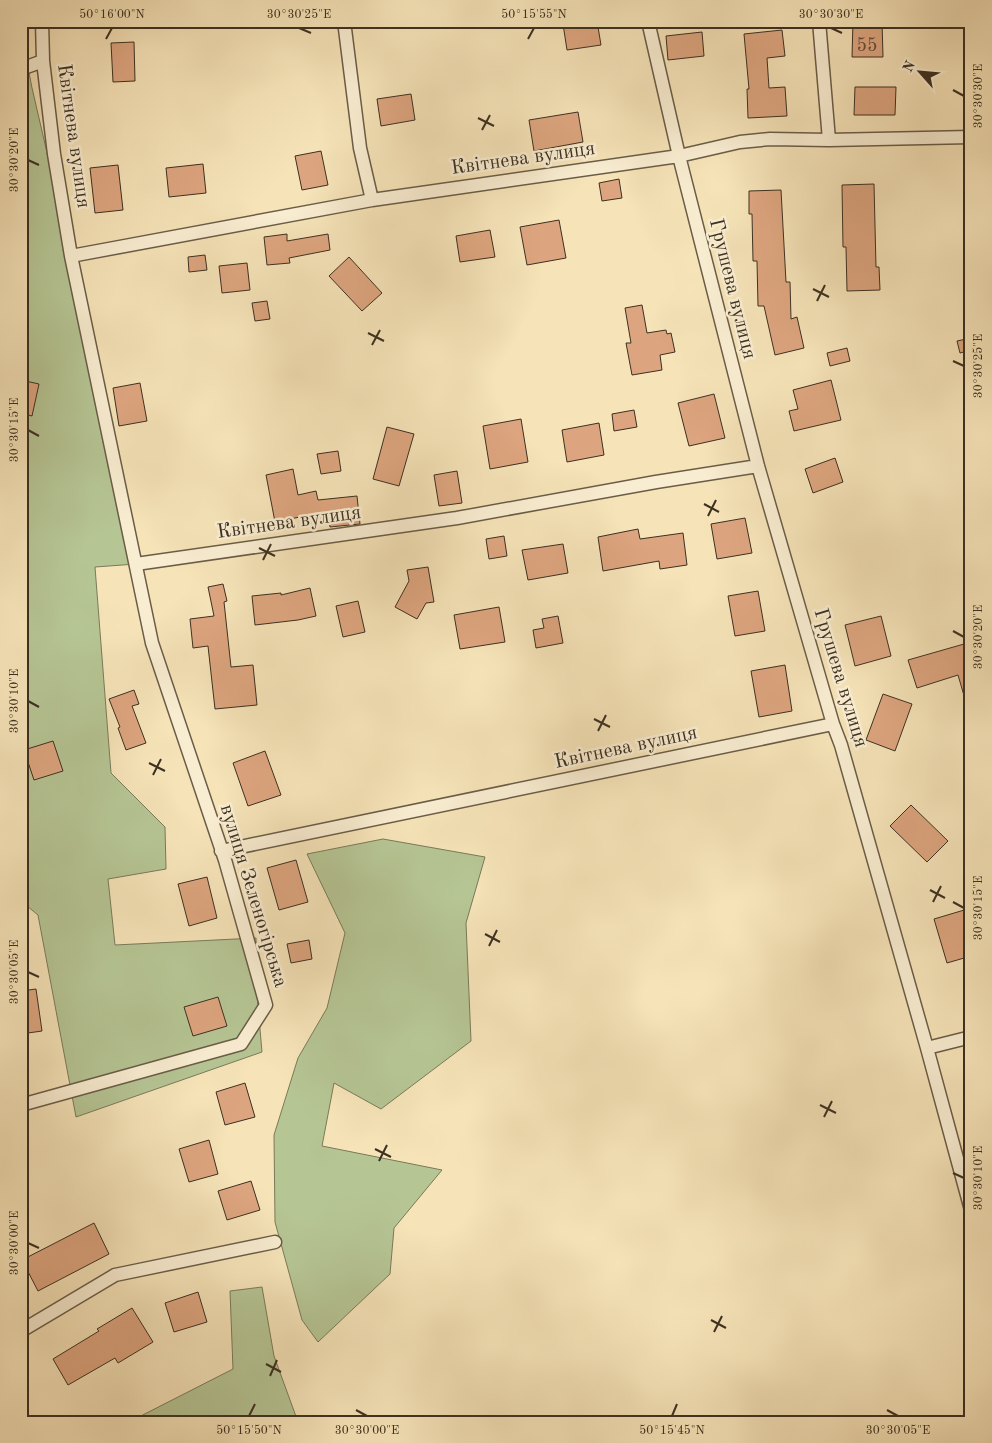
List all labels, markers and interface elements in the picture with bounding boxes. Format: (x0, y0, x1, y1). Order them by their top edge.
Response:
text: 50°16'00"N (79, 8, 145, 21)
text: 30°30'25"E (267, 8, 331, 21)
text: 50°15'55"N (501, 8, 567, 21)
text: 30°30'30"E (799, 9, 863, 21)
house number: 55 (857, 37, 877, 55)
north arrow (894, 48, 944, 98)
text: N (901, 58, 918, 74)
street label: Квітнева вулиця (53, 63, 93, 209)
text: 30°30'30"E (973, 64, 985, 128)
text: 30°30'20"E (9, 128, 21, 192)
street label: Квітнева вулиця (450, 139, 596, 179)
street label: Грушева вулиця (705, 217, 759, 361)
text: 30°30'25"E (972, 334, 985, 398)
text: 30°30'15"E (8, 398, 21, 462)
street label: Квітнева вулиця (216, 503, 362, 543)
text: 30°30'20"E (973, 605, 985, 669)
street label: Грушева вулиця (809, 606, 871, 750)
text: 30°30'10"E (9, 669, 21, 733)
street label: Квітнева вулиця (553, 723, 699, 773)
street label: вулиця Зеленогірська (216, 802, 290, 990)
text: 30°30'15"E (972, 876, 985, 940)
text: 30°30'05"E (8, 940, 21, 1004)
text: 30°30'10"E (973, 1146, 985, 1210)
text: 30°30'00"E (9, 1211, 21, 1275)
text: 50°15'50"N (216, 1424, 282, 1437)
text: 50°15'45"N (639, 1424, 705, 1437)
text: 30°30'05"E (866, 1424, 930, 1437)
text: 30°30'00"E (335, 1425, 399, 1437)

